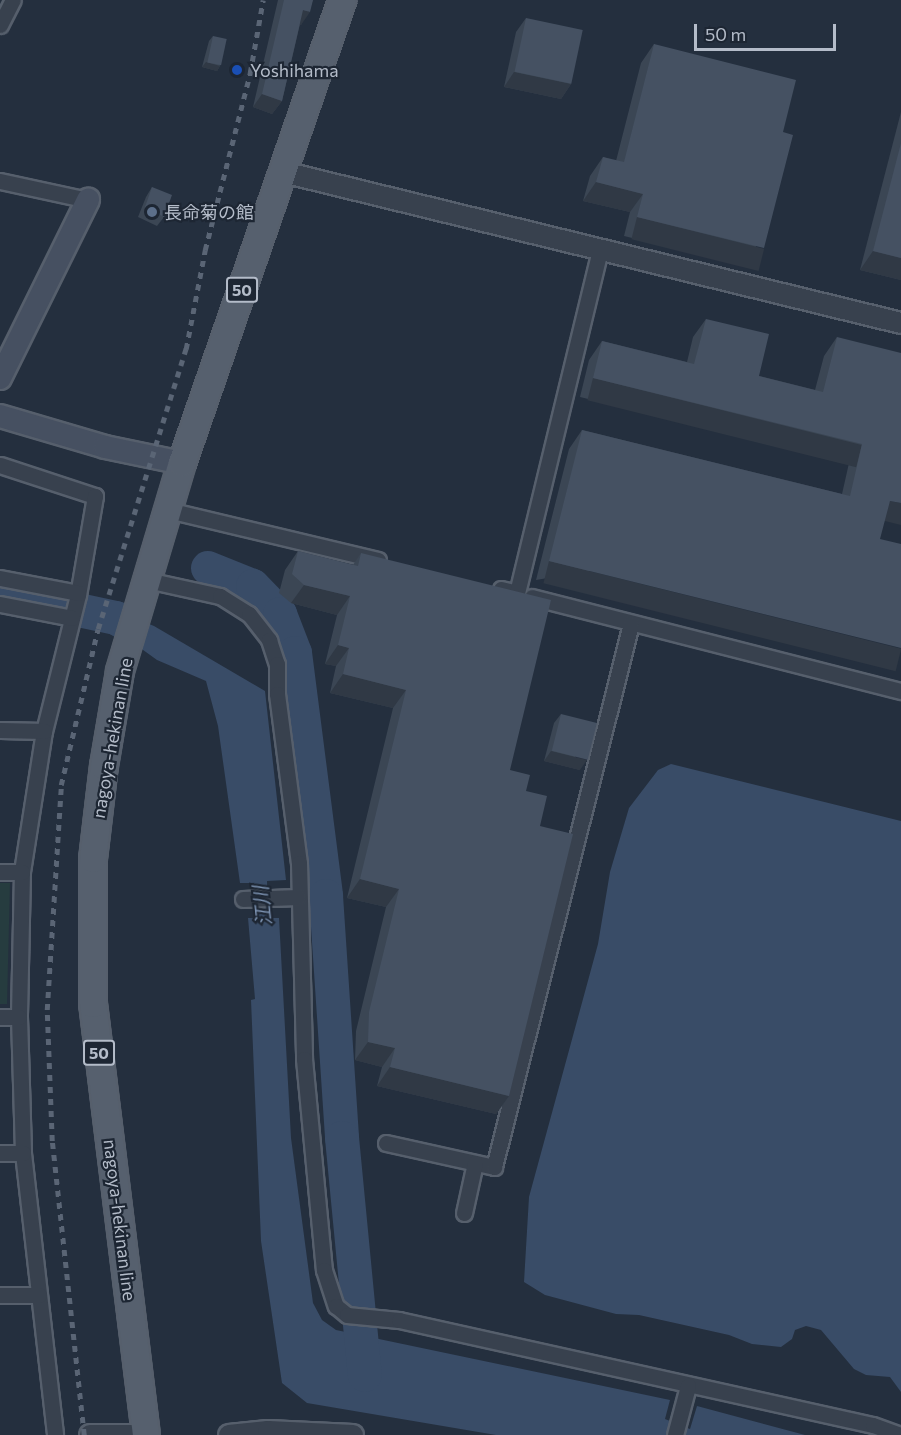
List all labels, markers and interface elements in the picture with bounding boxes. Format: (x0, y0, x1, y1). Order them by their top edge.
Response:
scale bar (697, 12, 840, 50)
text: 50 m (705, 23, 746, 45)
place label: Yoshihama (250, 59, 339, 81)
marker: Yoshihama (228, 61, 246, 79)
place label: 長命菊の館 (164, 201, 254, 223)
marker: 長命菊の館 (145, 205, 159, 219)
road number: 50 (226, 277, 258, 303)
street label: nagoya-hekinan line (87, 656, 137, 820)
water label: 江川 (248, 885, 276, 927)
road number: 50 (82, 1040, 116, 1066)
street label: nagoya-hekinan line (99, 1138, 141, 1302)

